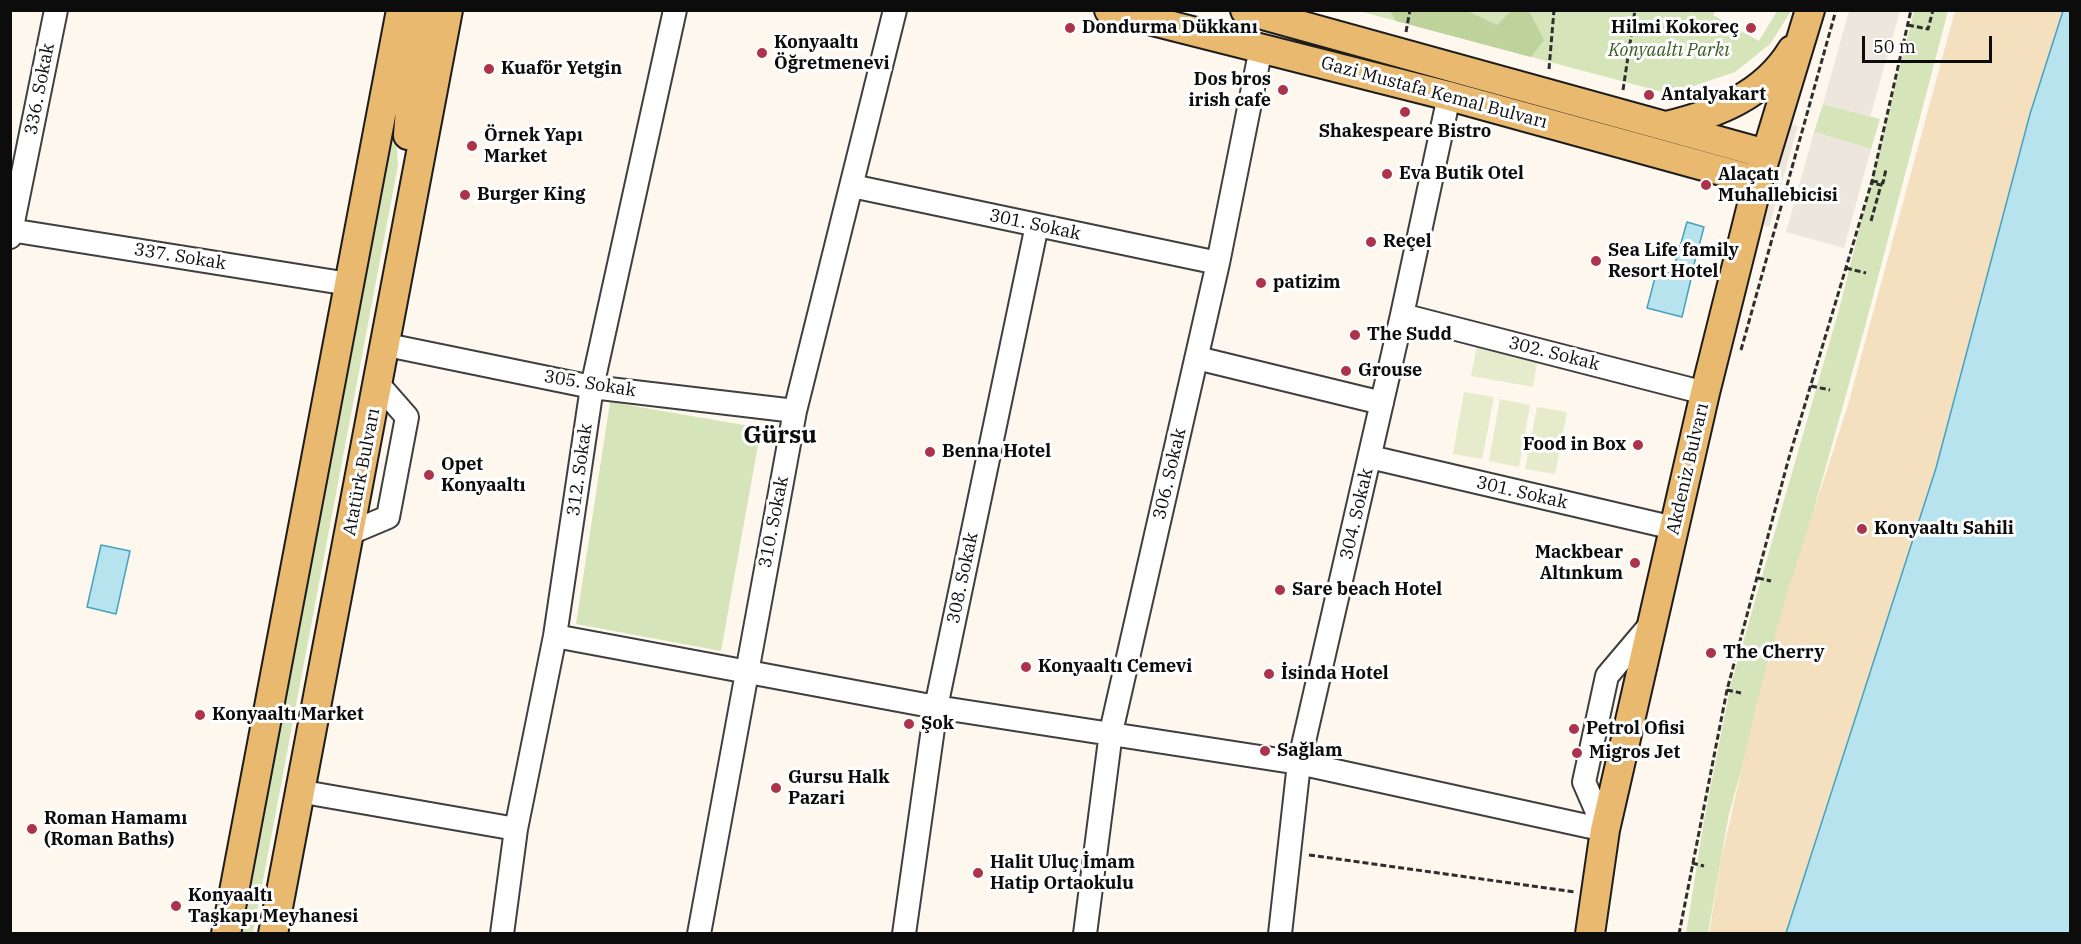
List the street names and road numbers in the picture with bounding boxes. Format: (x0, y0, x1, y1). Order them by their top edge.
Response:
street label: 336. Sokak (21, 41, 59, 137)
street label: Gazi Mustafa Kemal Bulvarı (1318, 52, 1550, 134)
street label: 301. Sokak (987, 205, 1083, 245)
street label: 337. Sokak (132, 239, 228, 275)
street label: 302. Sokak (1506, 332, 1602, 376)
street label: 305. Sokak (542, 366, 638, 402)
street label: Akdeniz Bulvarı (1662, 401, 1714, 537)
street label: Atatürk Bulvarı (339, 406, 385, 538)
street label: 312. Sokak (563, 422, 597, 518)
street label: 306. Sokak (1149, 426, 1191, 522)
street label: 304. Sokak (1336, 466, 1378, 562)
street label: 301. Sokak (1474, 472, 1570, 514)
street label: 310. Sokak (755, 474, 793, 570)
street label: 308. Sokak (943, 530, 983, 626)

